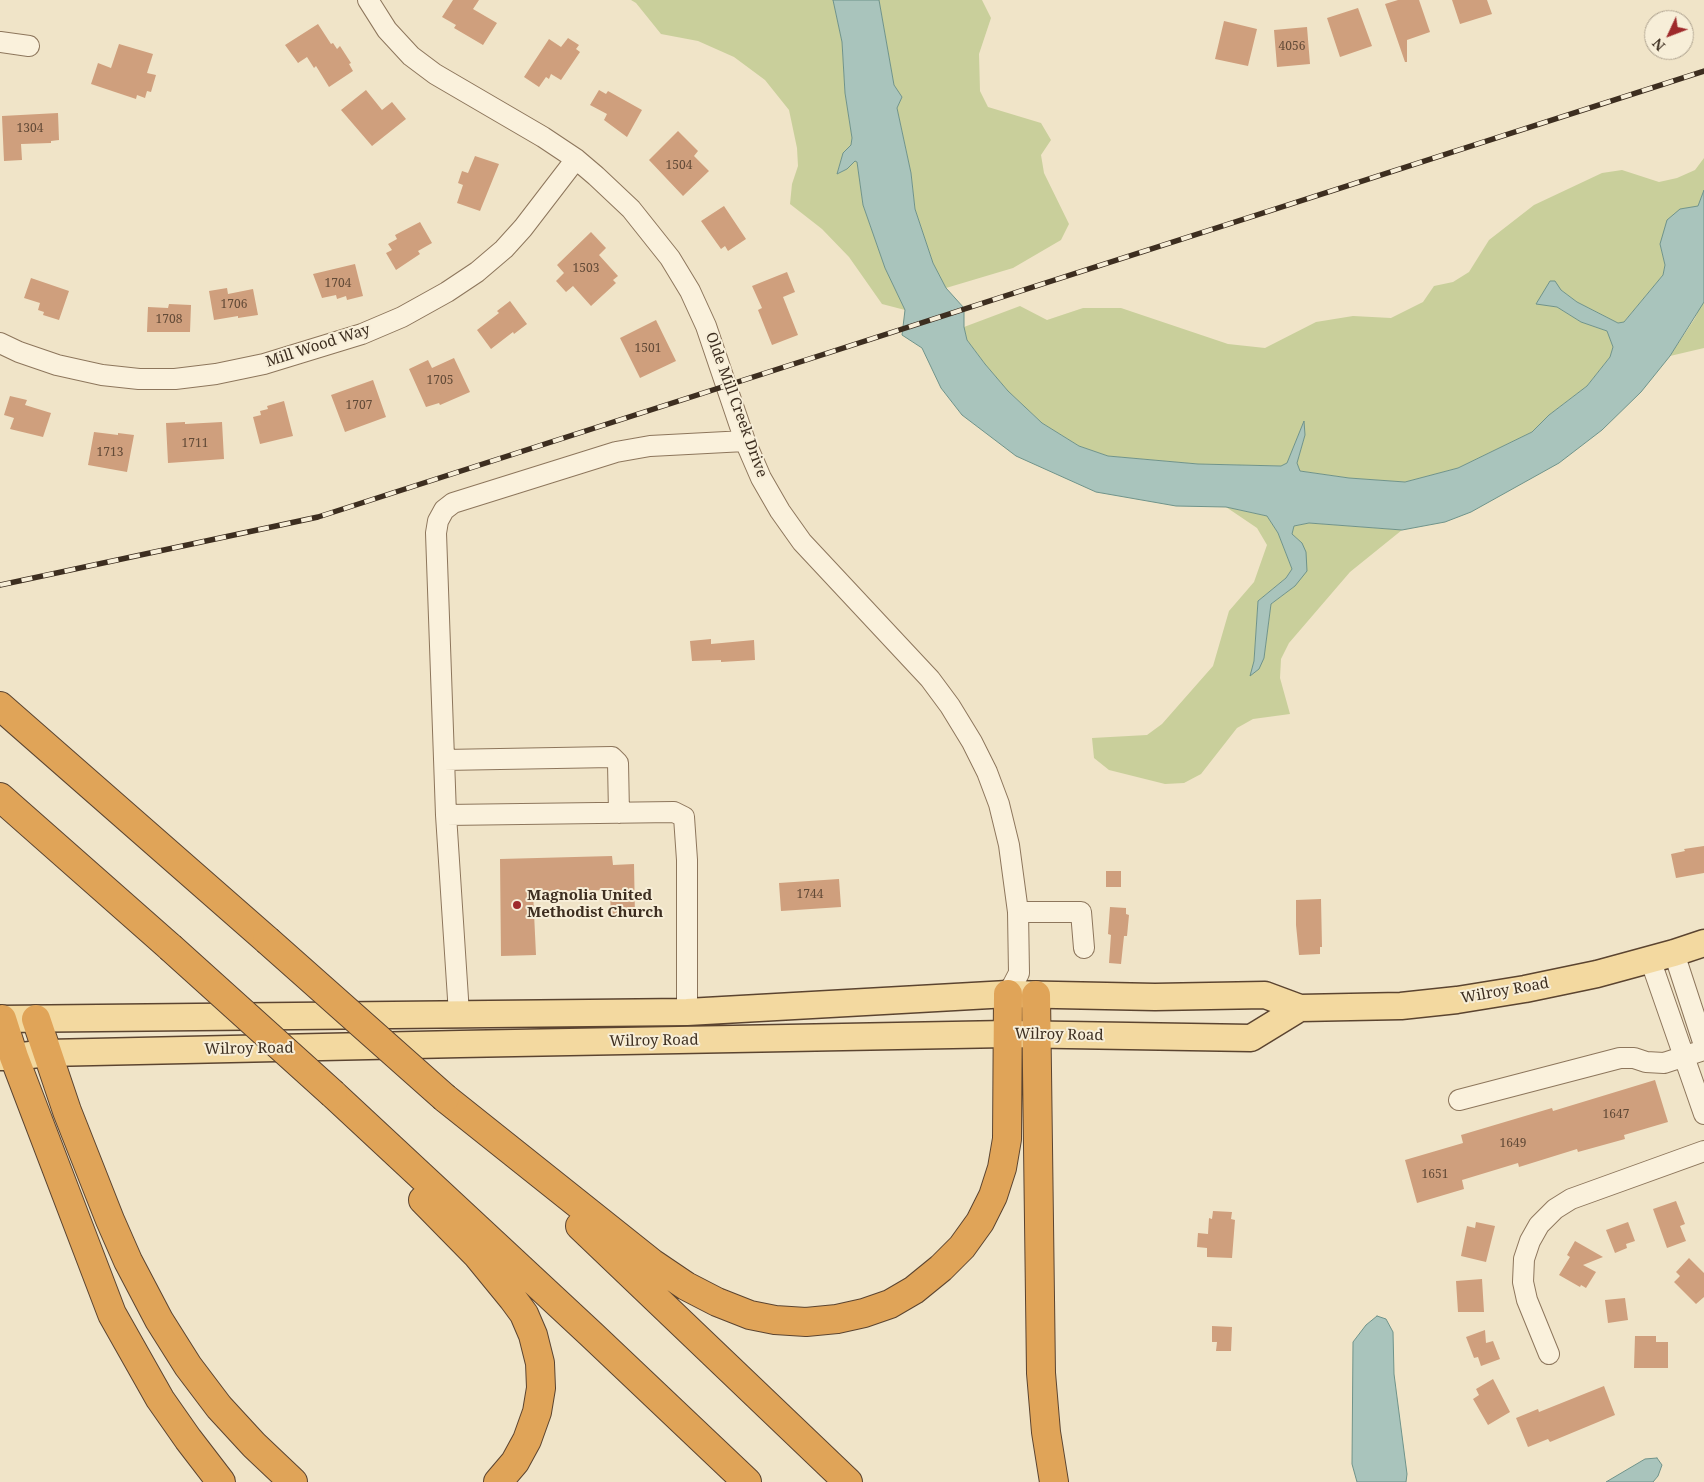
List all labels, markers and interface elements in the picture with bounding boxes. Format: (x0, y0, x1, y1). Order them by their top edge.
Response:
north arrow (1644, 10, 1694, 60)
text: N (1648, 34, 1669, 55)
house number: 4056 (1279, 40, 1305, 54)
house number: 1304 (17, 122, 43, 136)
house number: 1504 (666, 159, 692, 173)
house number: 1503 (573, 262, 599, 276)
house number: 1704 (325, 277, 351, 291)
house number: 1706 (221, 298, 247, 312)
house number: 1708 (156, 313, 182, 327)
street label: Mill Wood Way (264, 321, 372, 371)
street label: Olde Mill Creek Drive (701, 330, 771, 480)
house number: 1501 (635, 342, 661, 356)
house number: 1705 (427, 374, 453, 388)
house number: 1707 (346, 399, 372, 413)
house number: 1711 (182, 437, 208, 451)
house number: 1713 (97, 446, 123, 460)
place label: Magnolia United Methodist Church (527, 887, 663, 922)
house number: 1744 (797, 888, 823, 902)
marker: Magnolia United Methodist Church (511, 899, 523, 911)
street label: Wilroy Road (1460, 974, 1550, 1008)
street label: Wilroy Road (1014, 1025, 1104, 1045)
street label: Wilroy Road (609, 1031, 699, 1051)
street label: Wilroy Road (204, 1039, 294, 1059)
house number: 1647 (1603, 1108, 1629, 1122)
house number: 1649 (1500, 1137, 1526, 1151)
house number: 1651 (1422, 1168, 1448, 1182)

